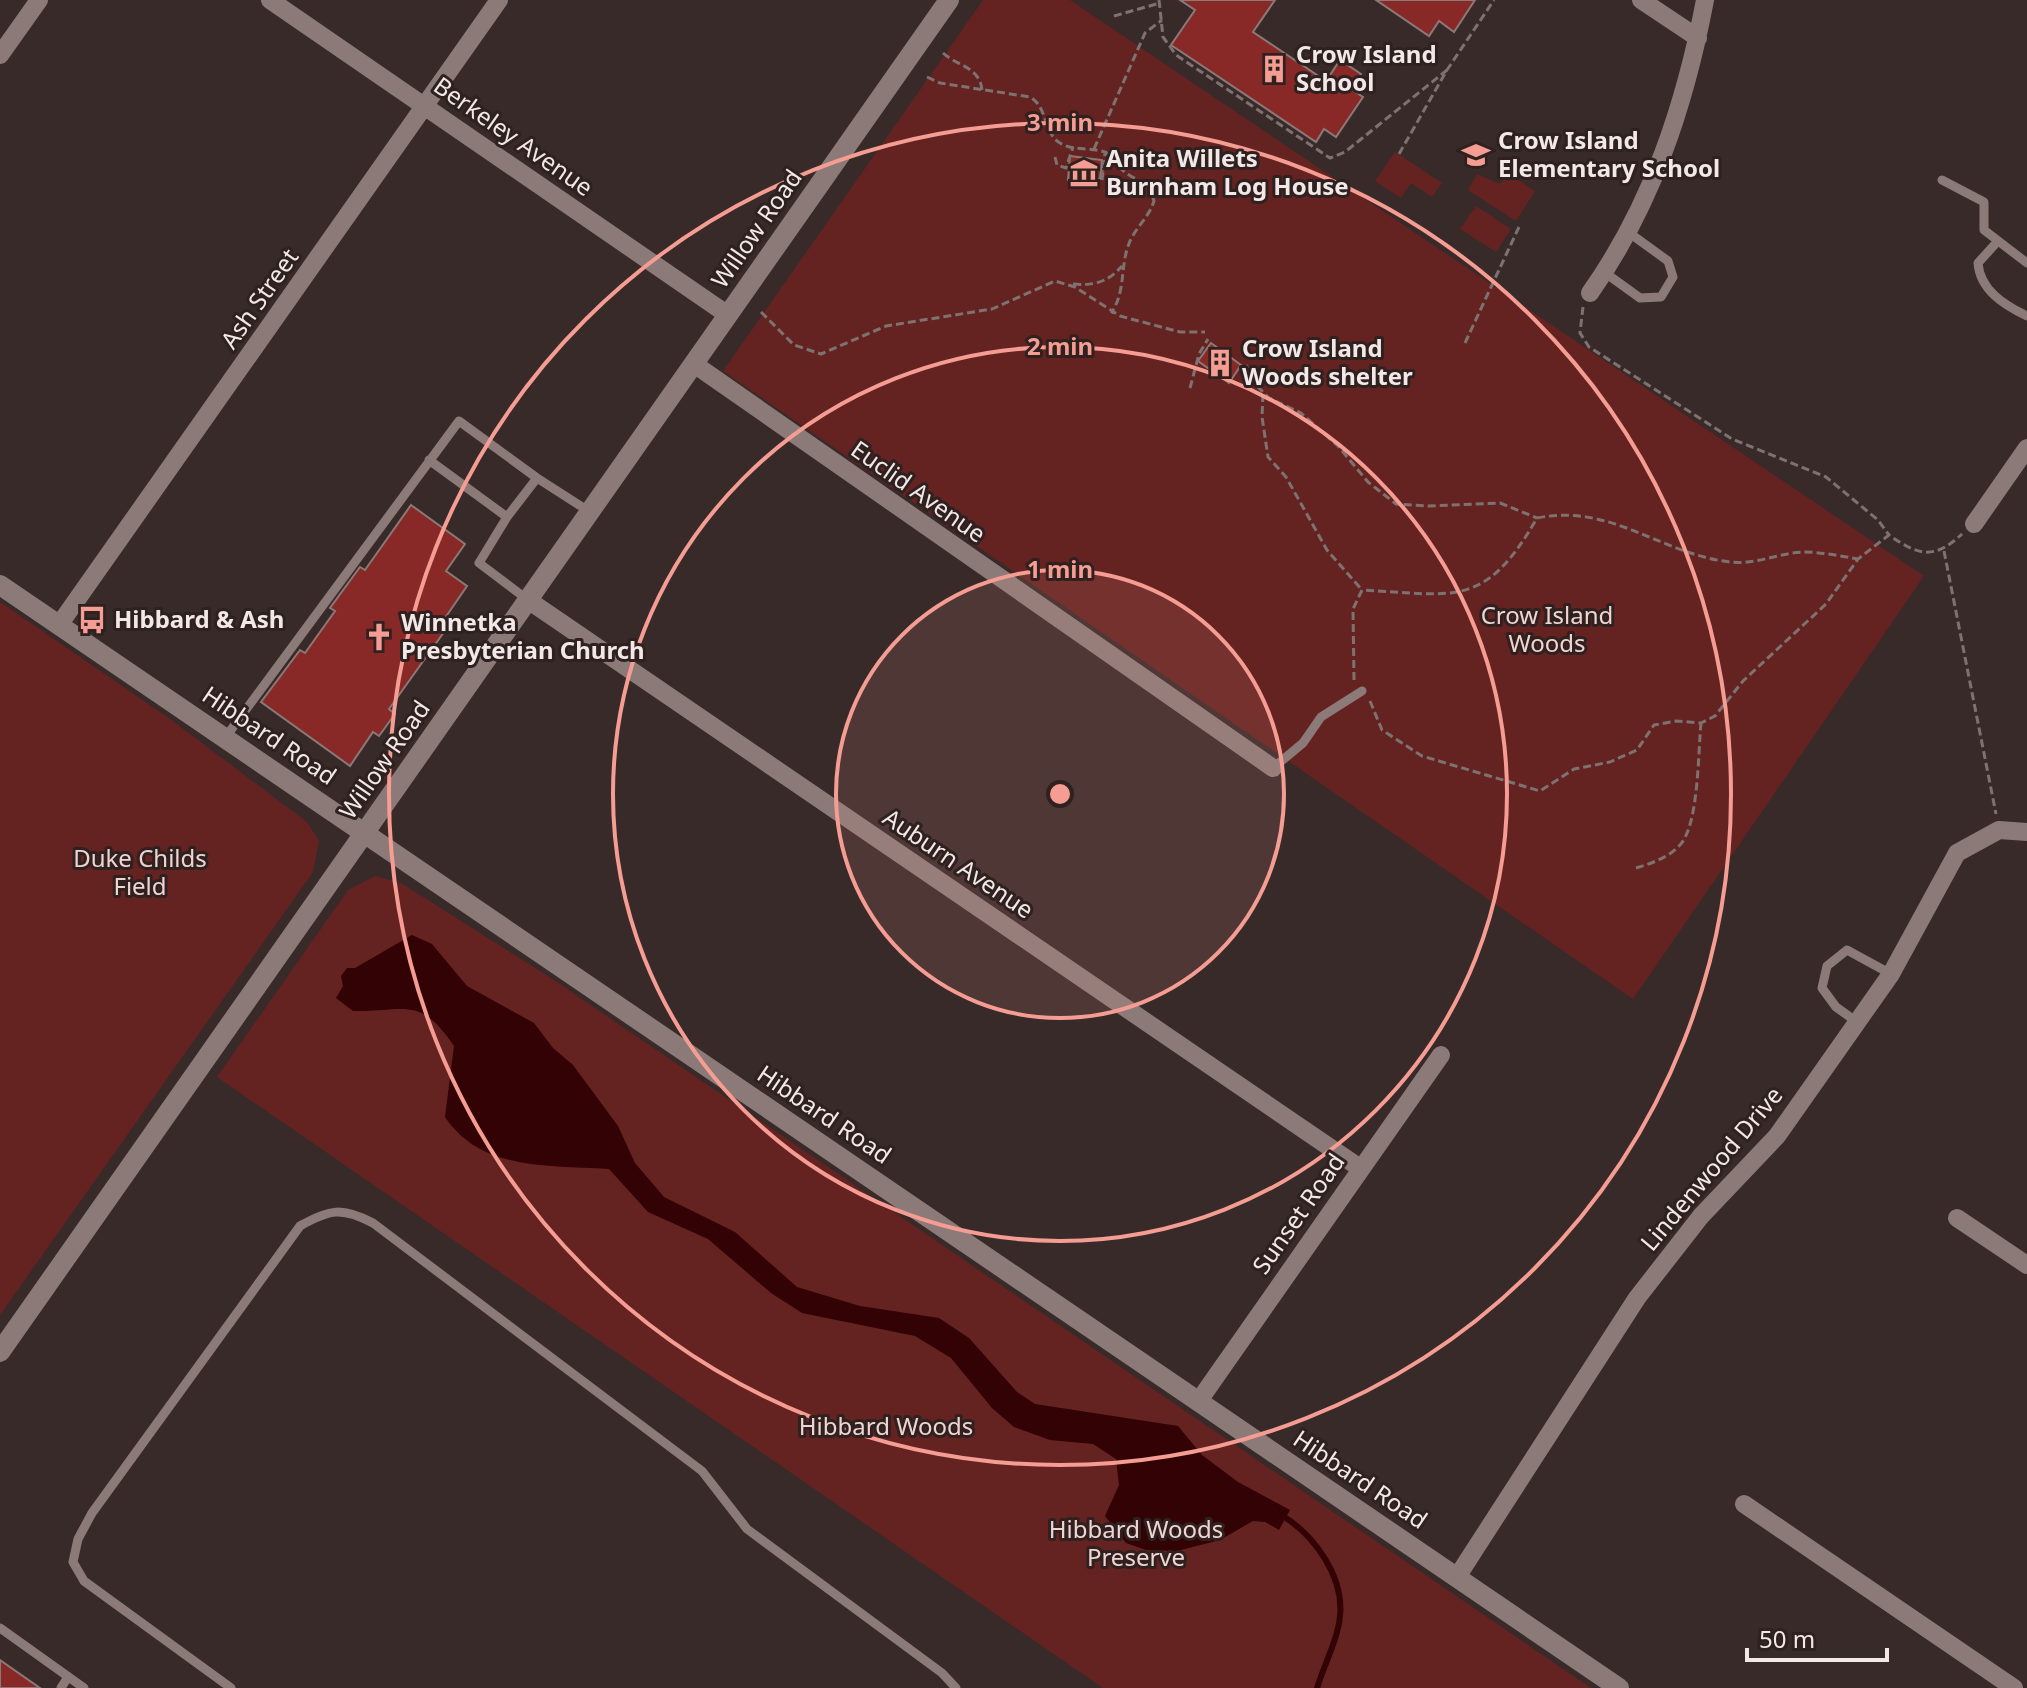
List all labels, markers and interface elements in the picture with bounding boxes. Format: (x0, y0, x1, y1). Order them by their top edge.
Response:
place label: Crow Island School (1296, 37, 1437, 98)
building icon: Crow Island School (1259, 54, 1289, 84)
street label: Berkeley Avenue (428, 69, 600, 203)
text: 3 min (1027, 105, 1093, 138)
place label: Crow Island Elementary School (1498, 123, 1720, 184)
school or university icon: Crow Island Elementary School (1461, 140, 1491, 170)
place label: Anita Willets Burnham Log House (1106, 141, 1349, 202)
museum icon: Anita Willets Burnham Log House (1069, 158, 1099, 188)
street label: Willow Road (703, 162, 809, 294)
street label: Ash Street (212, 241, 305, 355)
text: 2 min (1027, 329, 1093, 362)
place label: Crow Island Woods shelter (1242, 331, 1413, 392)
building icon: Crow Island Woods shelter (1205, 348, 1235, 378)
street label: Euclid Avenue (845, 432, 993, 549)
text: 1 min (1027, 552, 1093, 585)
park label: Crow Island Woods (1481, 598, 1613, 659)
place label: Hibbard & Ash (114, 602, 284, 635)
bus stop icon: Hibbard & Ash (77, 605, 107, 635)
place label: Winnetka Presbyterian Church (401, 605, 645, 666)
church icon: Winnetka Presbyterian Church (364, 622, 394, 652)
street label: Hibbard Road (196, 678, 343, 792)
street label: Willow Road (331, 693, 437, 825)
centre of rings (1046, 780, 1074, 808)
street label: Auburn Avenue (877, 800, 1041, 925)
park label: Duke Childs Field (73, 841, 207, 902)
street label: Hibbard Road (751, 1057, 898, 1171)
street label: Lindenwood Drive (1632, 1079, 1789, 1257)
street label: Sunset Road (1244, 1146, 1352, 1280)
park label: Hibbard Woods (799, 1409, 973, 1442)
street label: Hibbard Road (1287, 1422, 1434, 1536)
park label: Hibbard Woods Preserve (1049, 1512, 1223, 1573)
scale bar (1747, 1612, 1887, 1662)
text: 50 m (1759, 1622, 1815, 1655)

